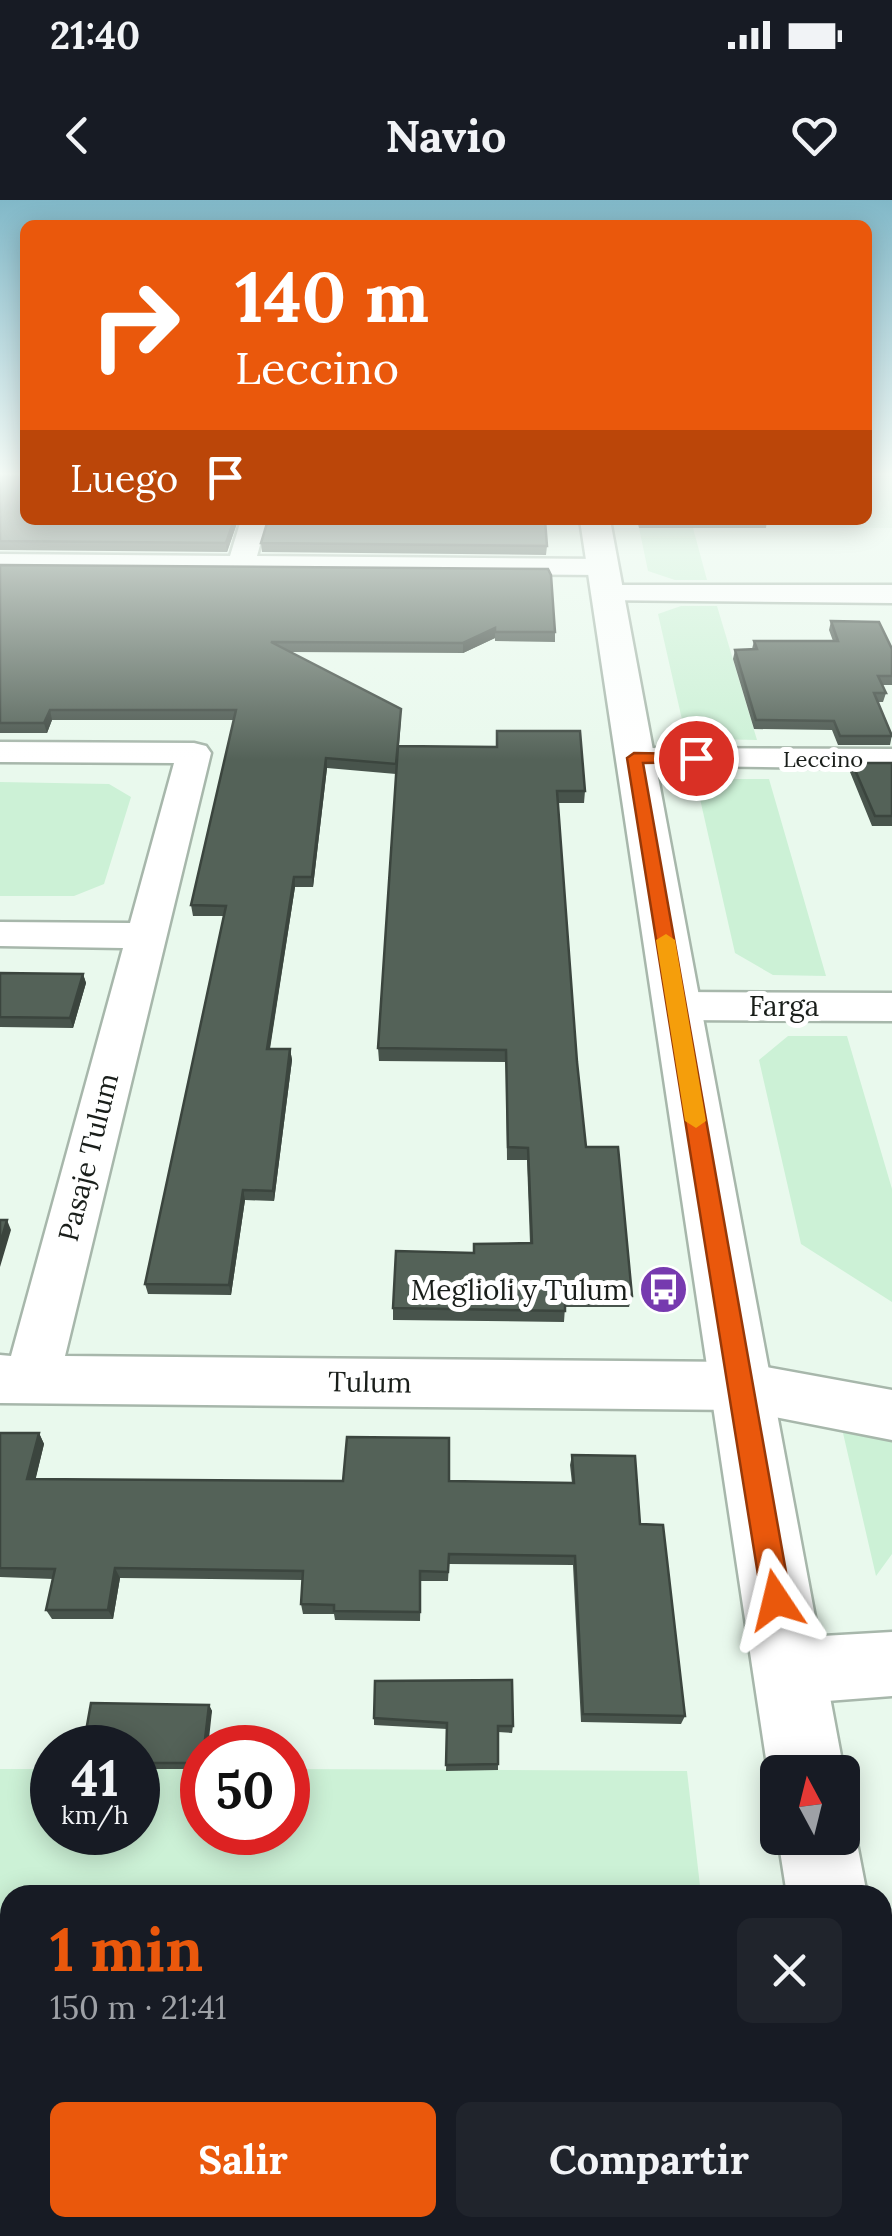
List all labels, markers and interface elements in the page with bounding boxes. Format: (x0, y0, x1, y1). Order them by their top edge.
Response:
text: 21:40 (50, 11, 140, 59)
text: Navio (385, 107, 507, 164)
icon: back (50, 108, 105, 163)
icon: heart (787, 108, 842, 163)
text: 140 m (235, 252, 429, 341)
icon: right (70, 260, 200, 390)
text: Leccino (235, 339, 399, 396)
icon: arrive (198, 450, 253, 505)
text: Luego (70, 454, 178, 502)
pin (654, 716, 739, 801)
icon: arrive (669, 731, 724, 786)
street label: Leccino (783, 745, 863, 773)
street label: Farga (749, 988, 819, 1024)
street label: Pasaje Tulum (50, 1069, 126, 1245)
bus stop icon: Meglioli y Tulum (637, 1264, 689, 1316)
place label: Meglioli y Tulum (411, 1272, 628, 1308)
street label: Tulum (328, 1363, 412, 1401)
position arrow (724, 1548, 828, 1652)
speed limit sign: 50 (180, 1725, 310, 1855)
text: 41 (71, 1746, 119, 1810)
north arrow (760, 1755, 860, 1855)
map controls (760, 1755, 860, 1855)
text: km/h (61, 1799, 129, 1831)
text: 1 min (50, 1911, 203, 1987)
button: close (737, 1918, 842, 2023)
text: 150 m · 21:41 (50, 1987, 227, 2028)
button: Salir (50, 2102, 436, 2217)
button: Compartir (456, 2102, 842, 2217)

